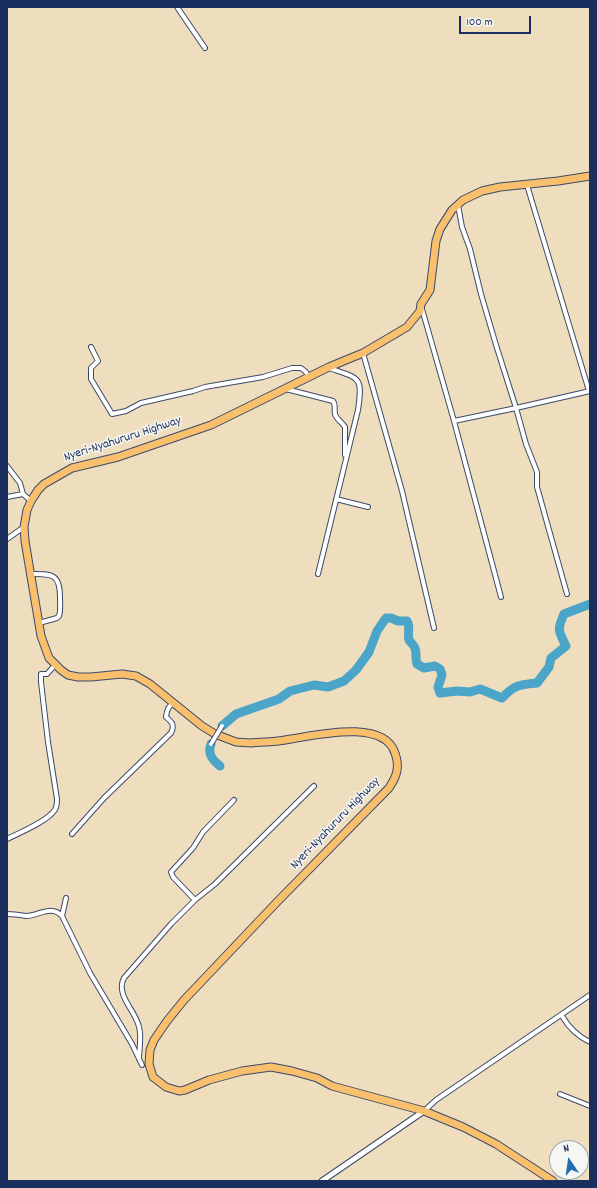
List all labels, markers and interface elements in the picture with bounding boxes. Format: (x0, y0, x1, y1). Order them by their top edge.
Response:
scale bar (461, 8, 533, 34)
text: 100 m (466, 14, 493, 31)
street label: Nyeri-Nyahururu Highway (62, 414, 184, 466)
street label: Nyeri-Nyahururu Highway (288, 774, 384, 874)
north arrow (549, 1140, 589, 1180)
text: N (562, 1141, 571, 1158)

